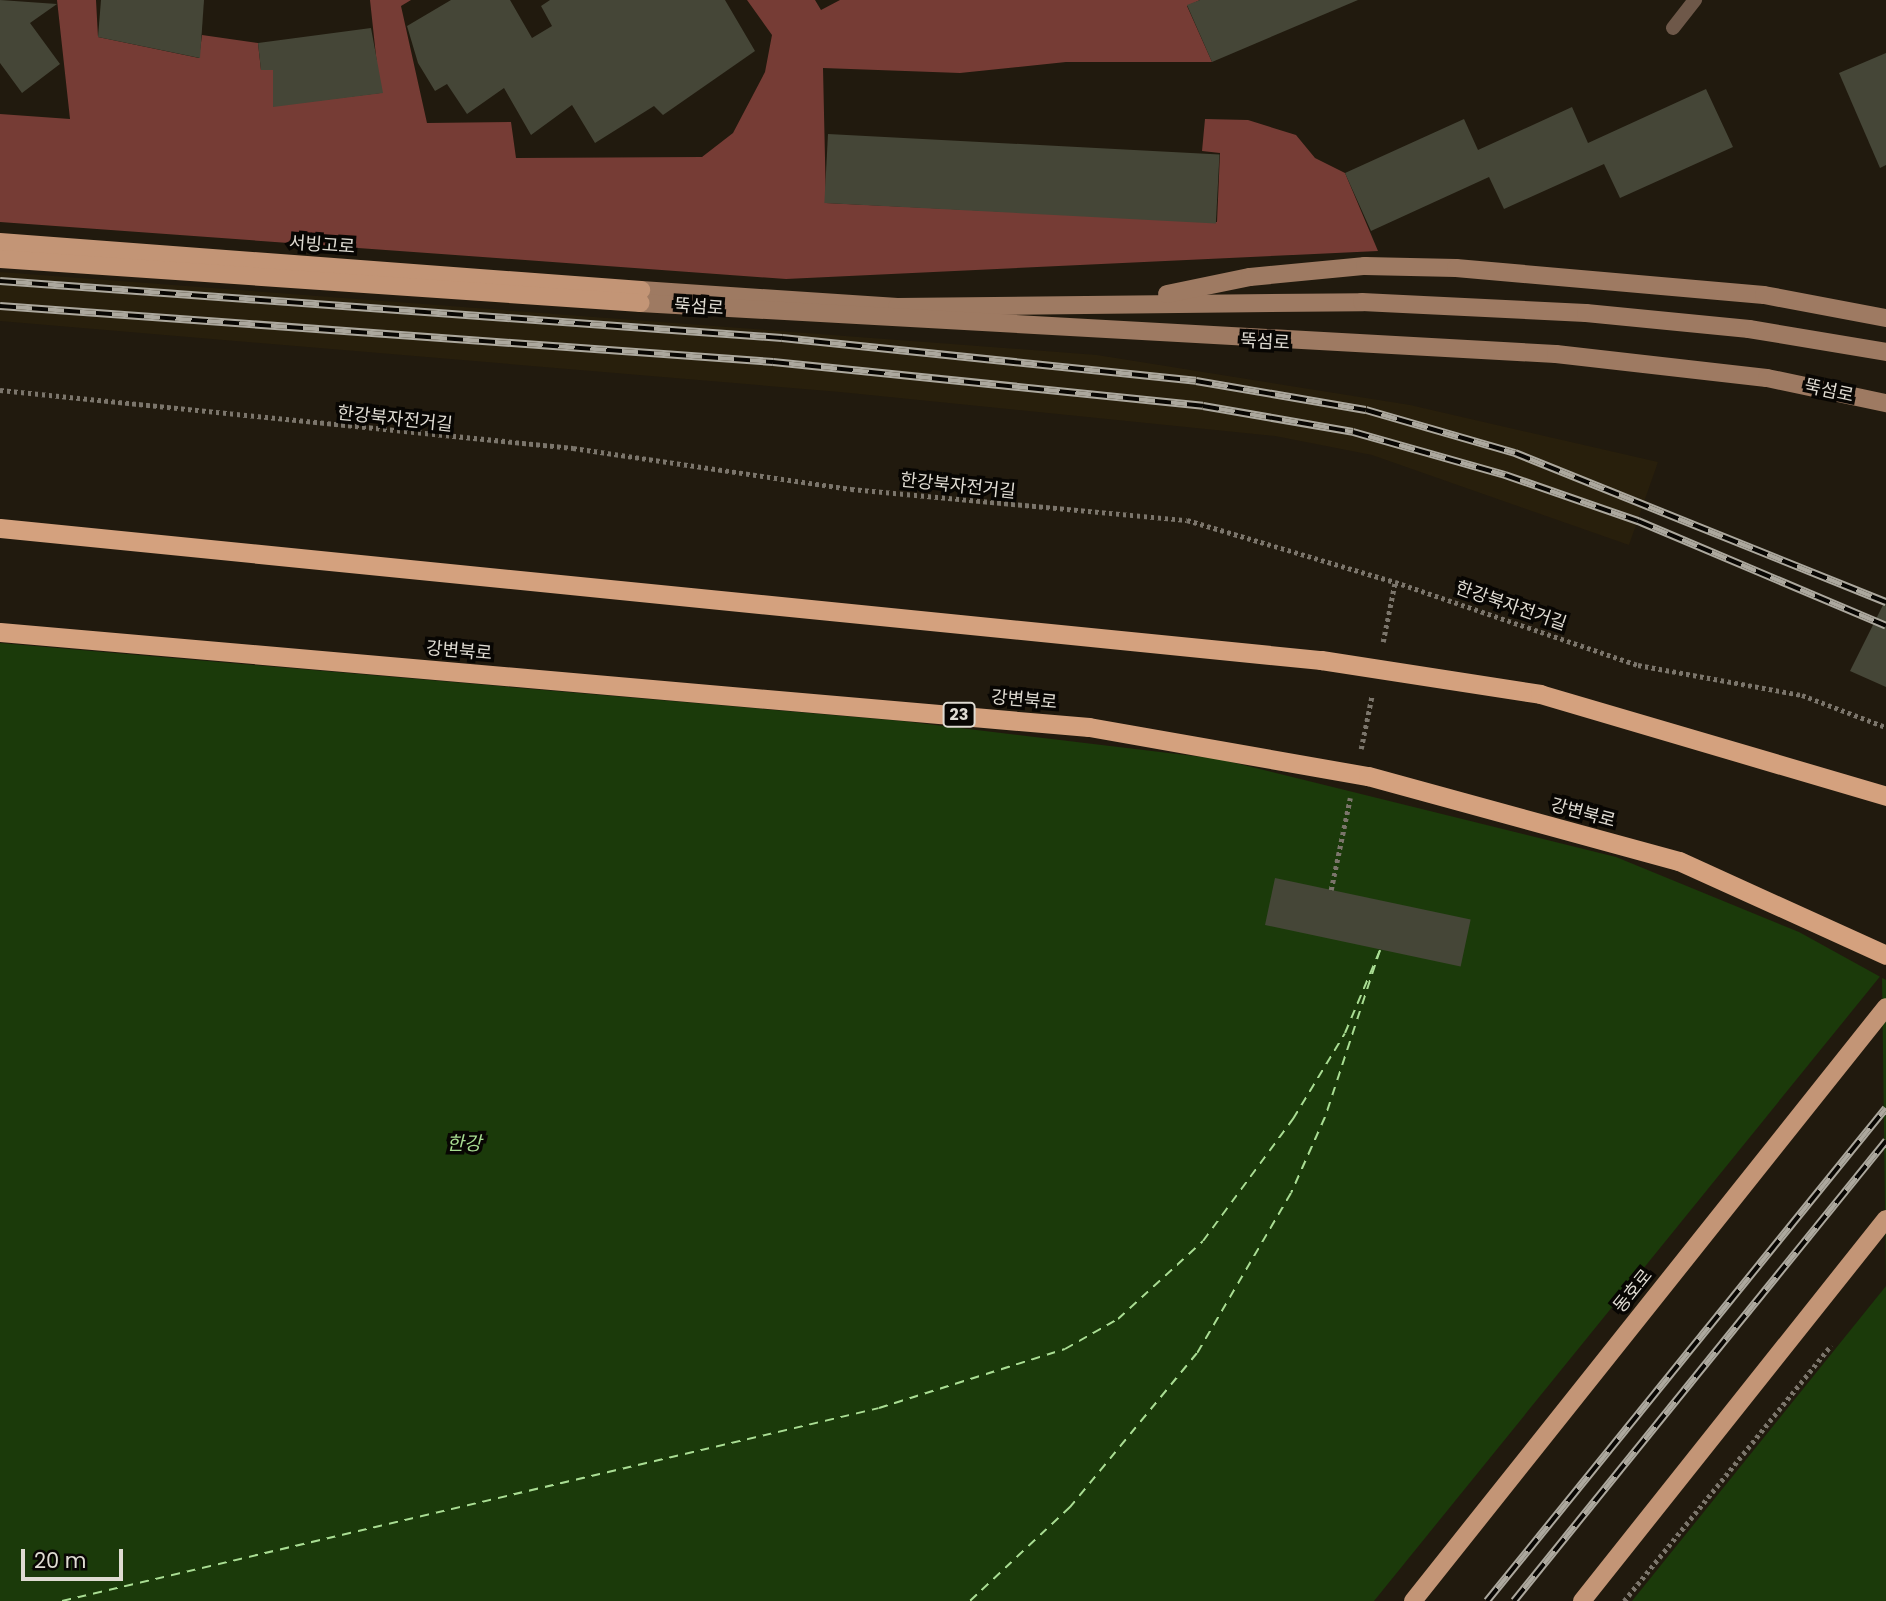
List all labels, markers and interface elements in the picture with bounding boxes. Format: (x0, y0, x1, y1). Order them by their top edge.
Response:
street label: 서빙고로 (288, 232, 356, 258)
street label: 뚝섬로 (673, 294, 725, 320)
street label: 뚝섬로 (1240, 330, 1290, 354)
street label: 뚝섬로 (1802, 375, 1856, 407)
street label: 한강북자전거길 (336, 402, 454, 436)
street label: 한강북자전거길 (899, 469, 1017, 503)
street label: 한강북자전거길 (1453, 577, 1569, 635)
street label: 강변북로 (425, 637, 493, 665)
street label: 강변북로 (990, 686, 1058, 714)
road number: 23 (942, 702, 976, 728)
street label: 강변북로 (1548, 794, 1618, 832)
water label: 한강 (447, 1133, 481, 1155)
street label: 동호로 (1609, 1265, 1657, 1317)
scale bar (24, 1534, 126, 1578)
text: 20 m (34, 1546, 87, 1575)

